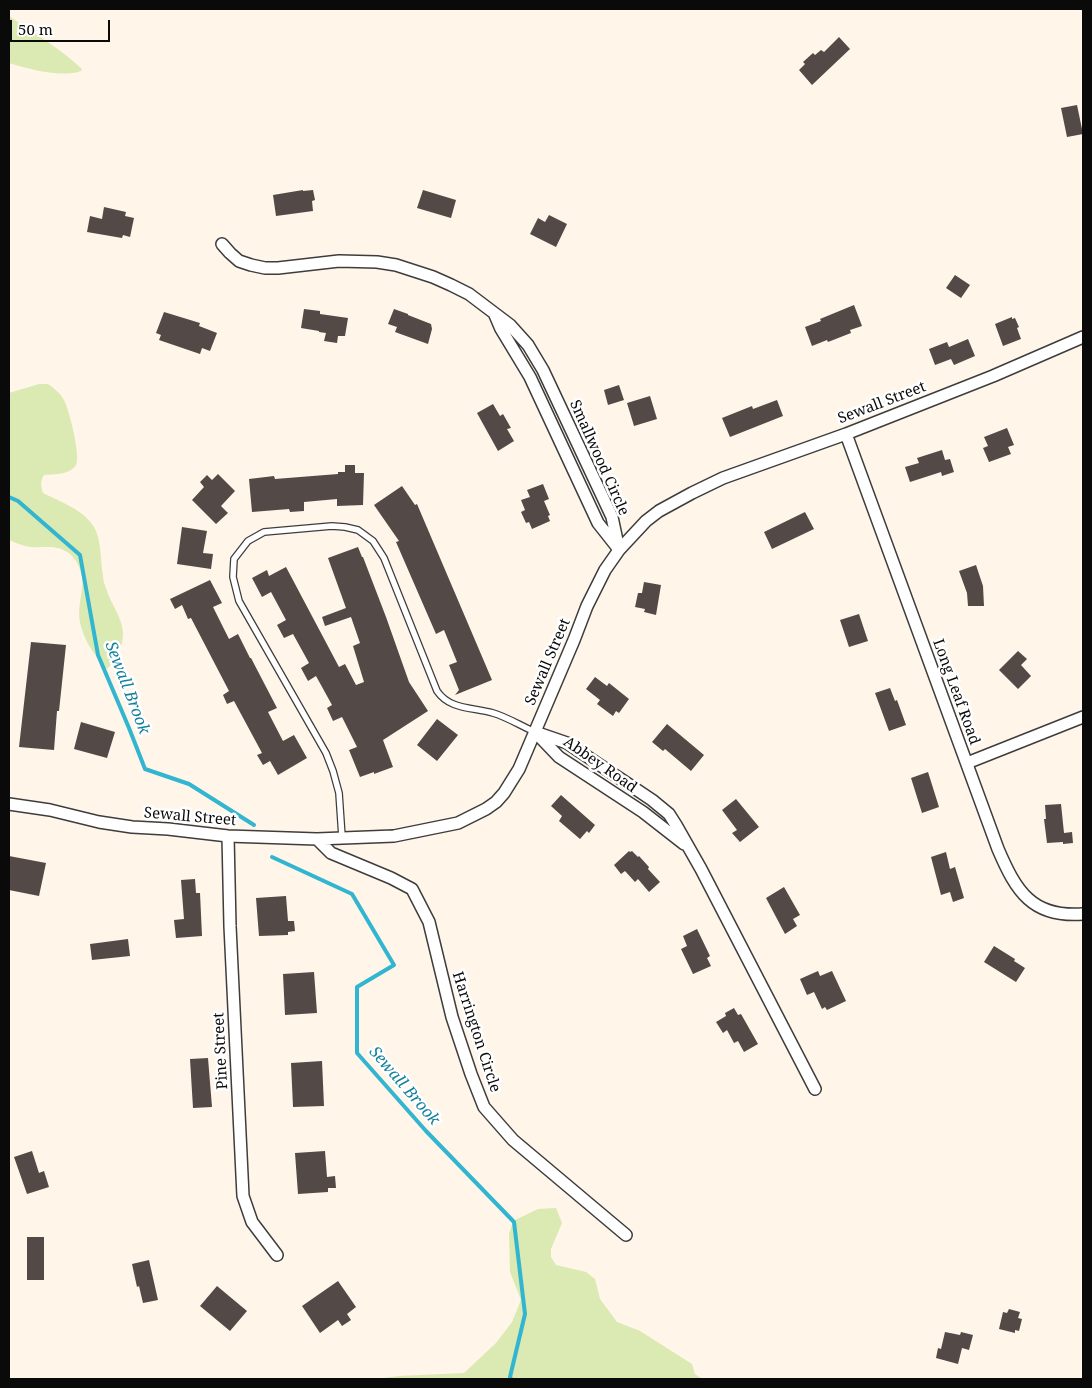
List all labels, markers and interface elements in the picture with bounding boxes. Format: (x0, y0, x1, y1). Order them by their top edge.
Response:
scale bar (12, 10, 112, 42)
text: 50 m (18, 19, 53, 39)
street label: Sewall Street (836, 378, 928, 428)
street label: Smallwood Circle (565, 397, 633, 519)
street label: Sewall Street (522, 616, 574, 708)
street label: Long Leaf Road (929, 637, 983, 747)
water label: Sewall Brook (100, 639, 154, 737)
street label: Abbey Road (560, 733, 640, 797)
street label: Sewall Street (143, 804, 237, 830)
street label: Harrington Circle (448, 969, 504, 1095)
street label: Pine Street (210, 1012, 232, 1090)
water label: Sewall Brook (365, 1043, 443, 1129)

